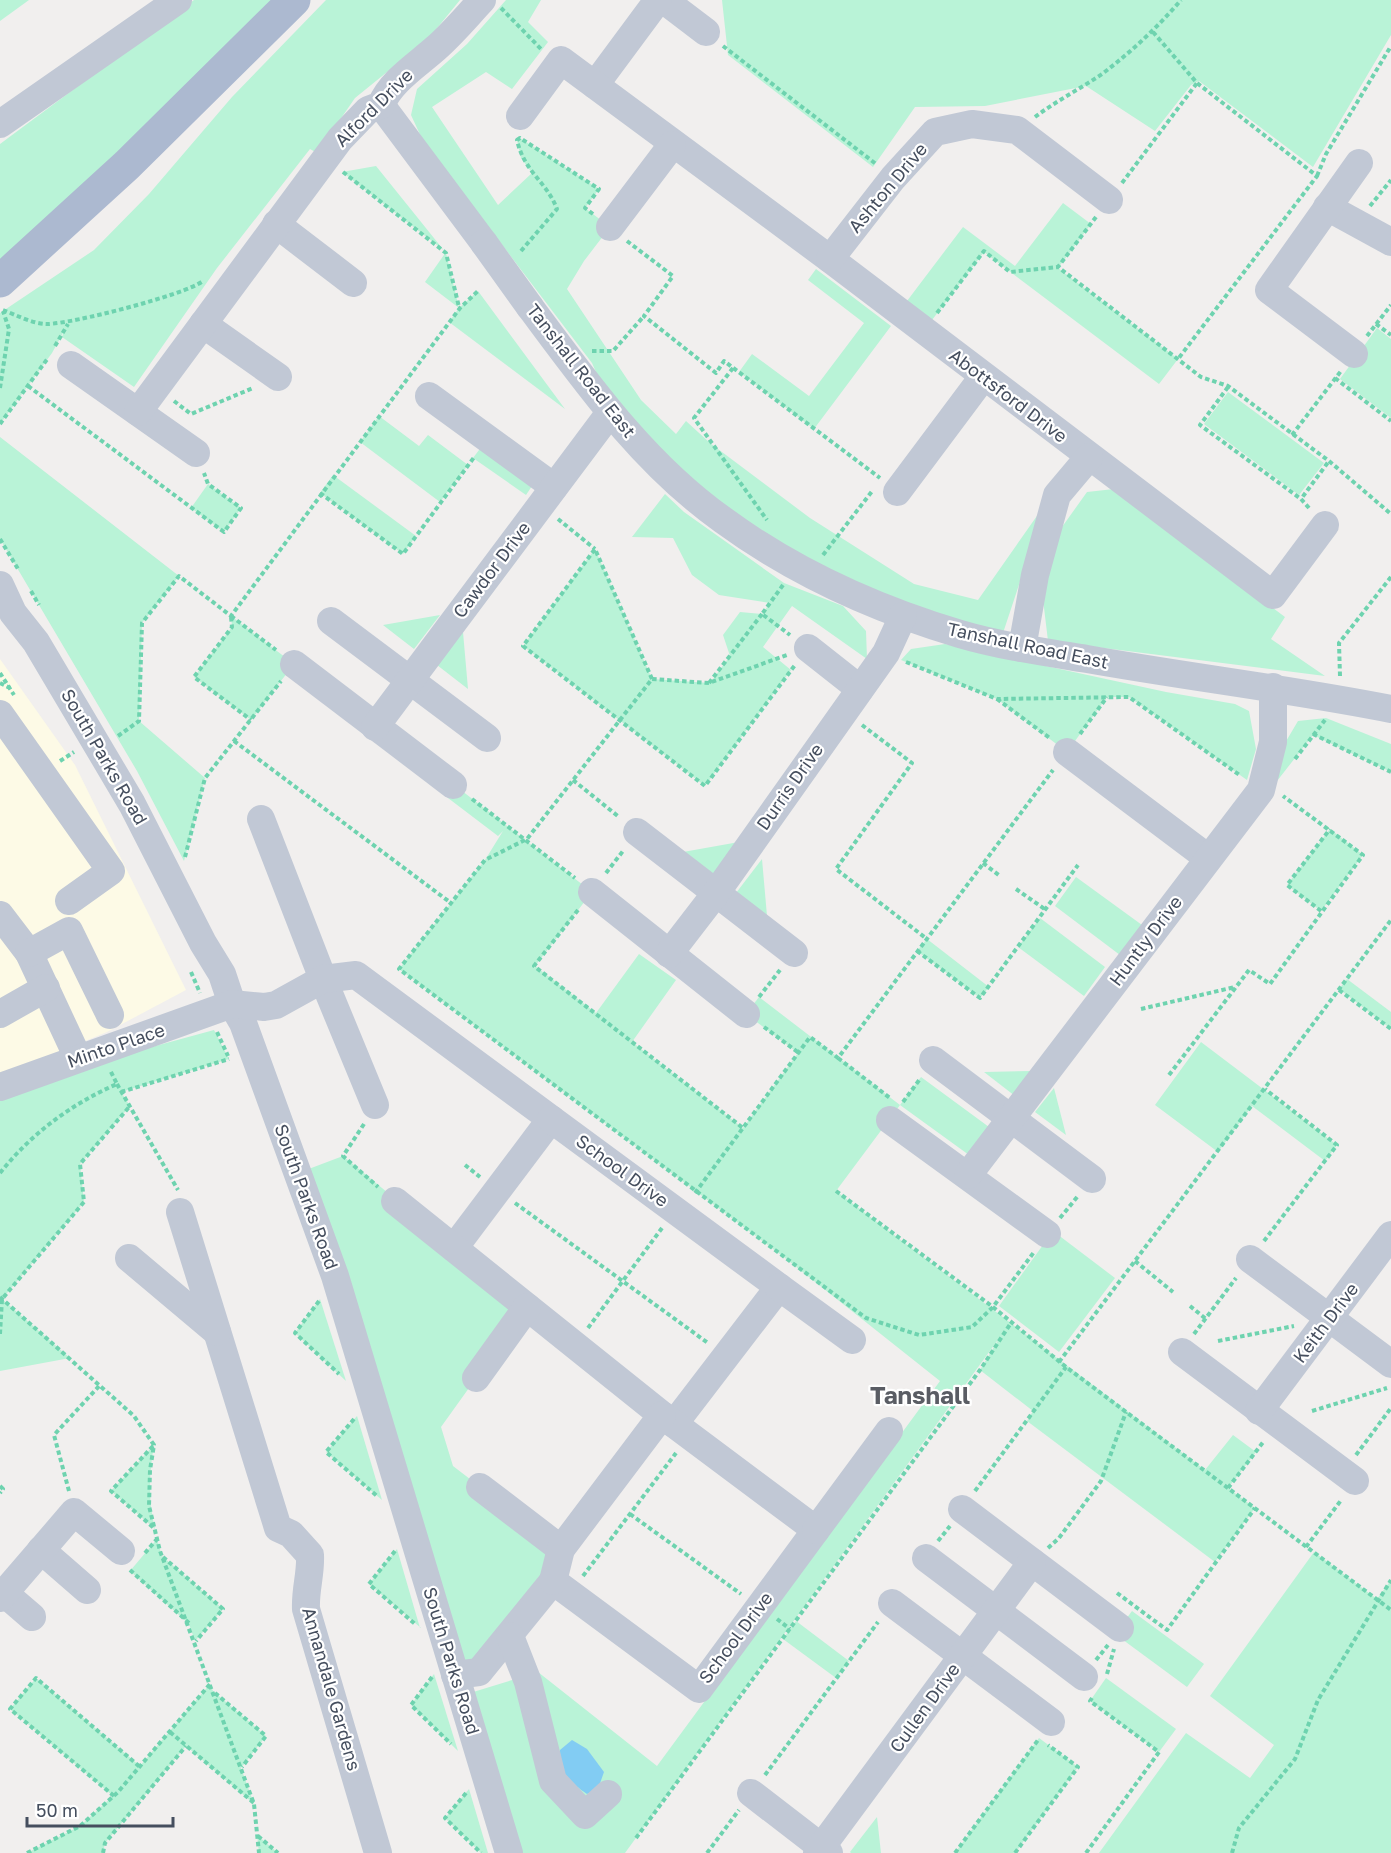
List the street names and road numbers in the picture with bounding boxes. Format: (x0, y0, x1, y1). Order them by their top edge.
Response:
street label: Alford Drive (330, 64, 417, 151)
street label: Ashton Drive (843, 138, 931, 237)
street label: Tanshall Road East (523, 299, 641, 442)
street label: Abottsford Drive (945, 344, 1072, 447)
street label: Cawdor Drive (448, 517, 534, 622)
street label: Tanshall Road East (946, 617, 1111, 673)
street label: South Parks Road (57, 685, 153, 828)
street label: Durris Drive (751, 739, 827, 834)
street label: Huntly Drive (1104, 891, 1186, 990)
street label: Minto Place (64, 1018, 167, 1072)
street label: South Parks Road (270, 1121, 343, 1272)
street label: School Drive (572, 1129, 673, 1211)
street label: Keith Drive (1288, 1278, 1362, 1367)
street label: South Parks Road (419, 1584, 485, 1737)
street label: School Drive (694, 1587, 777, 1687)
street label: Annandale Gardens (298, 1604, 366, 1773)
street label: Cullen Drive (884, 1658, 964, 1756)

